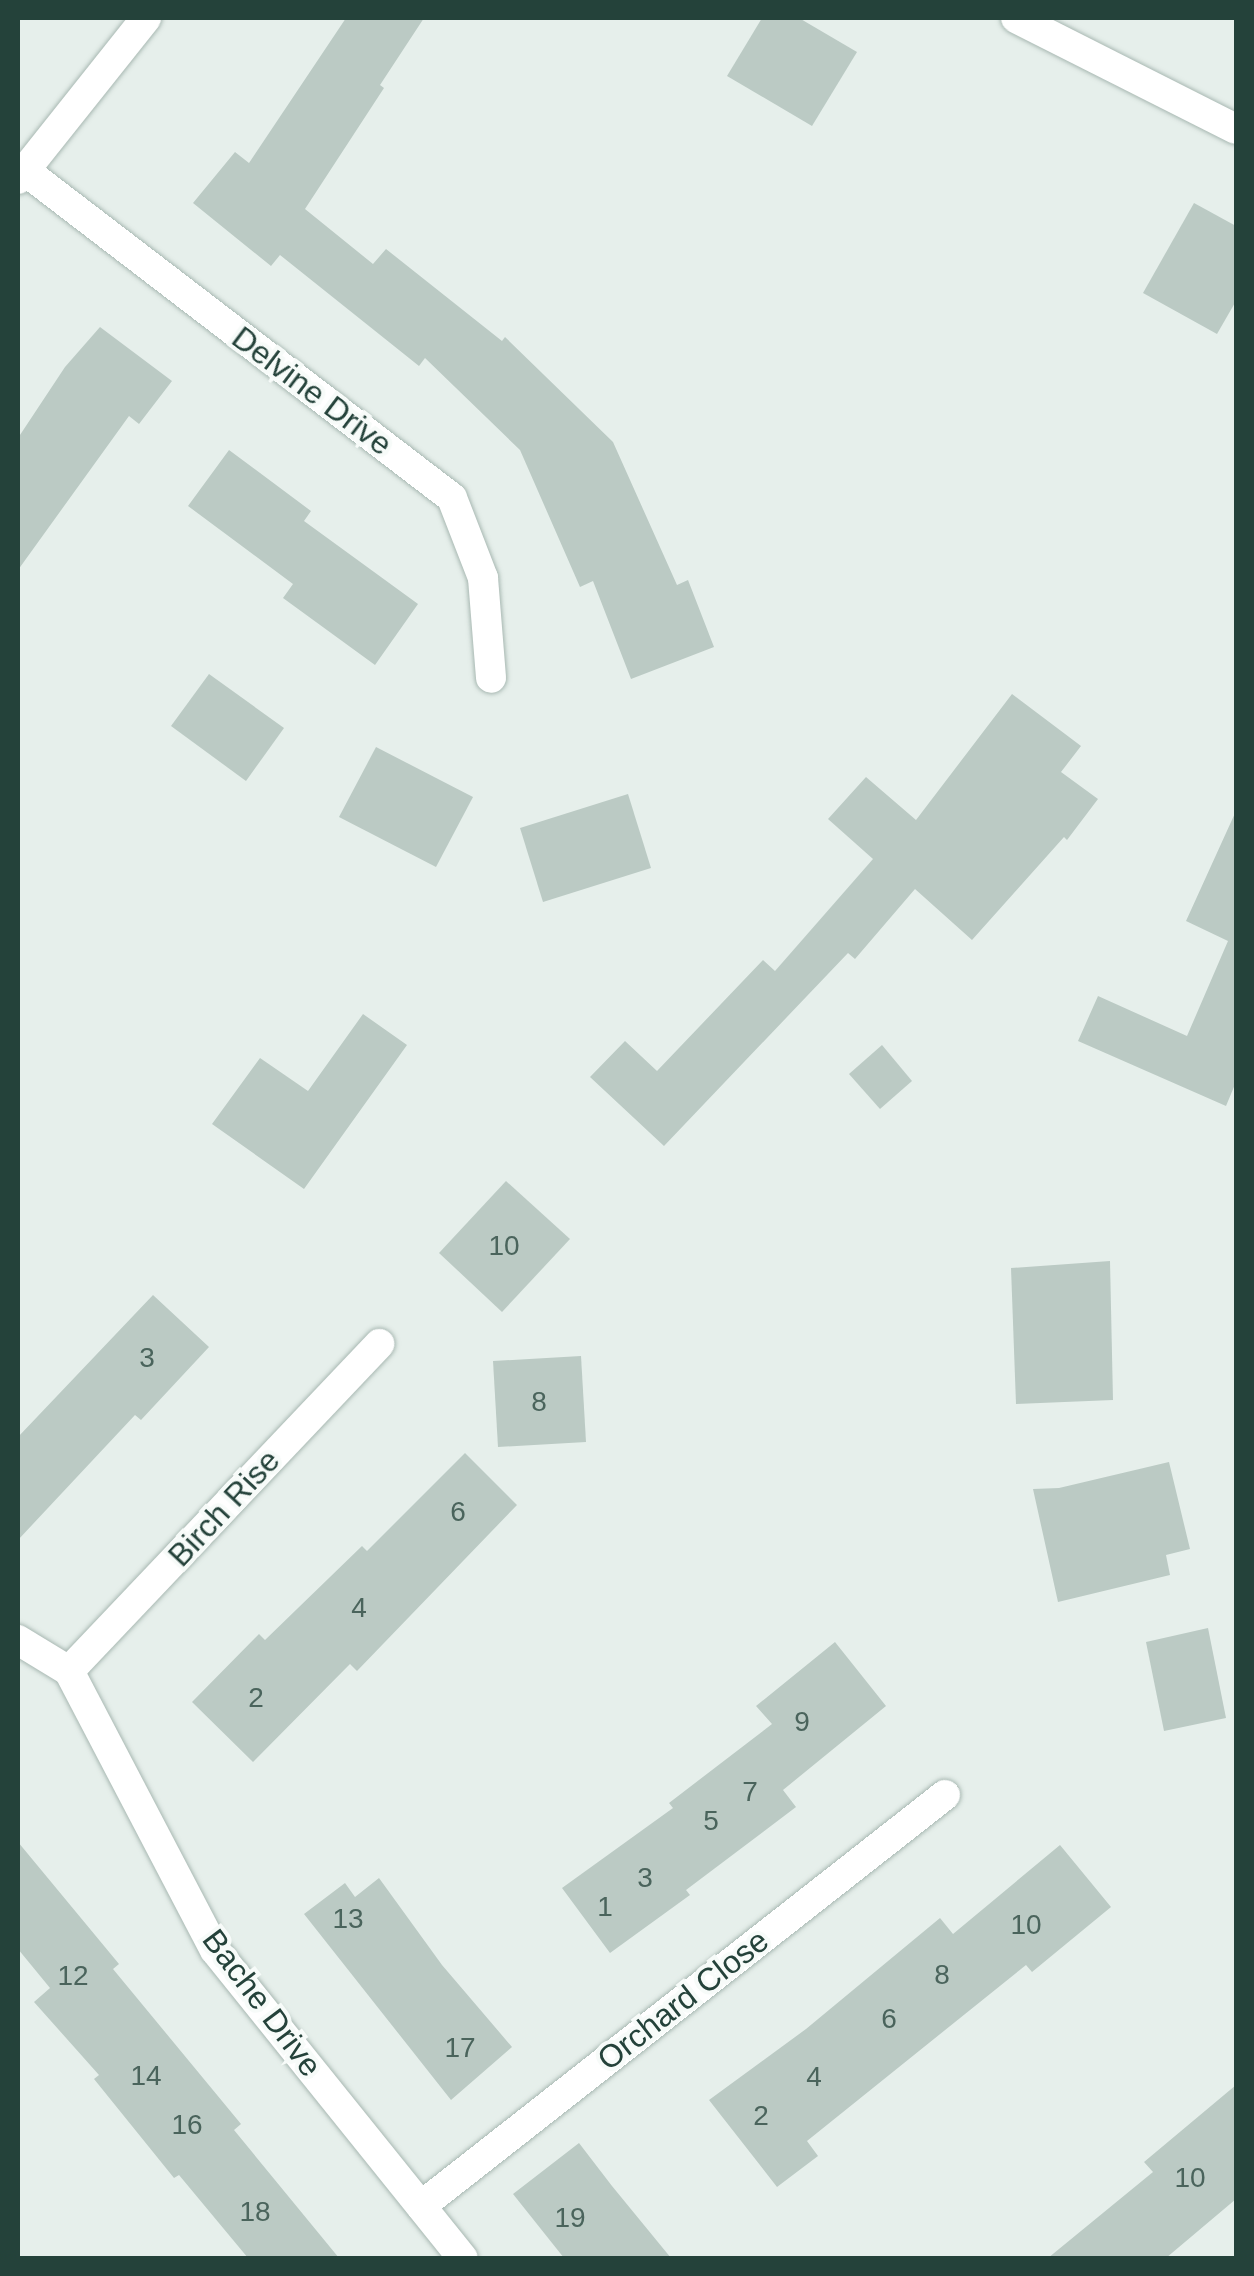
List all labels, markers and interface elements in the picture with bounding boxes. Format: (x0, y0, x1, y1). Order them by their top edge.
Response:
street label: Delvine Drive (224, 318, 400, 464)
house number: 10 (488, 1229, 520, 1263)
house number: 3 (139, 1341, 155, 1375)
house number: 8 (531, 1385, 547, 1419)
street label: Birch Rise (160, 1442, 288, 1574)
house number: 6 (450, 1495, 466, 1529)
house number: 4 (351, 1591, 367, 1625)
house number: 2 (248, 1681, 264, 1715)
house number: 9 (794, 1705, 810, 1739)
house number: 7 (742, 1775, 758, 1809)
house number: 5 (703, 1804, 719, 1838)
house number: 3 (637, 1861, 653, 1895)
house number: 1 (597, 1890, 613, 1924)
house number: 13 (332, 1902, 364, 1936)
house number: 10 (1010, 1908, 1042, 1942)
street label: Orchard Close (590, 1921, 776, 2079)
street label: Bache Drive (194, 1922, 330, 2084)
house number: 8 (934, 1958, 950, 1992)
house number: 12 (57, 1959, 89, 1993)
house number: 6 (881, 2002, 897, 2036)
house number: 17 (444, 2031, 476, 2065)
house number: 14 (130, 2059, 162, 2093)
house number: 4 (806, 2060, 822, 2094)
house number: 2 (753, 2099, 769, 2133)
house number: 16 (171, 2108, 203, 2142)
house number: 10 (1174, 2161, 1206, 2195)
house number: 18 (239, 2195, 271, 2229)
house number: 19 (554, 2201, 586, 2235)

